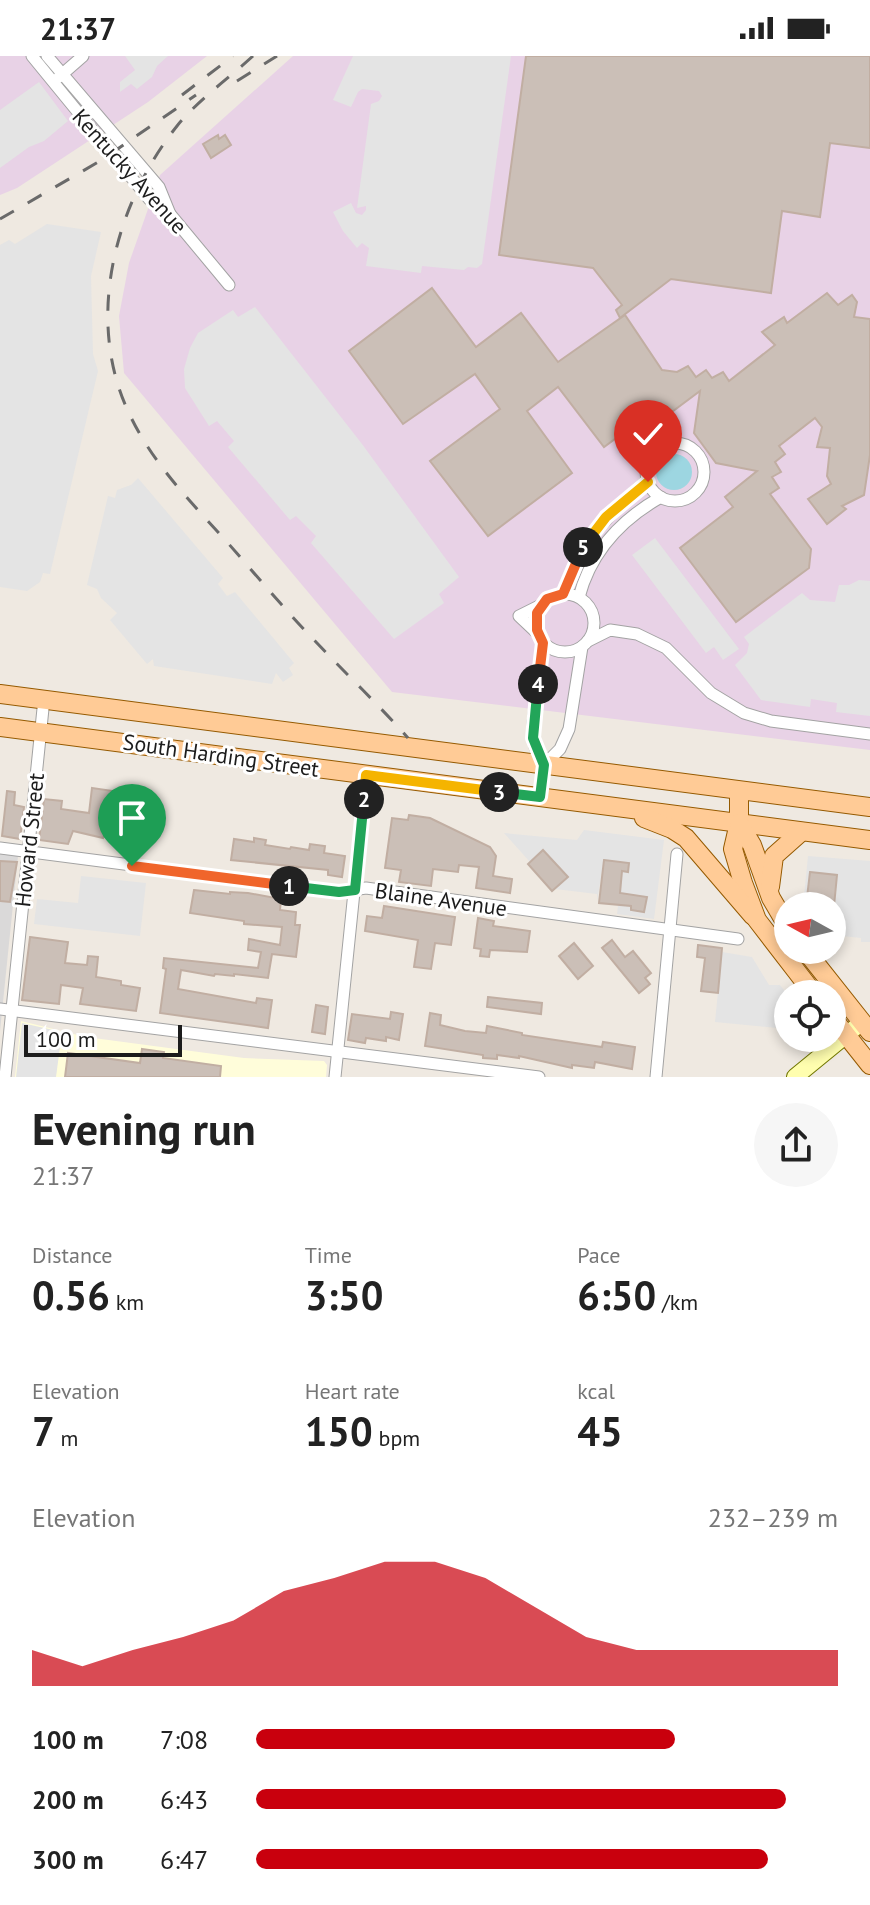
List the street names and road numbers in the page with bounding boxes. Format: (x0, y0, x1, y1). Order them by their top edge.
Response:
street label: Kentucky Avenue (67, 103, 193, 239)
street label: South Harding Street (121, 727, 321, 783)
street label: Howard Street (8, 771, 50, 908)
street label: Blaine Avenue (373, 876, 509, 922)

